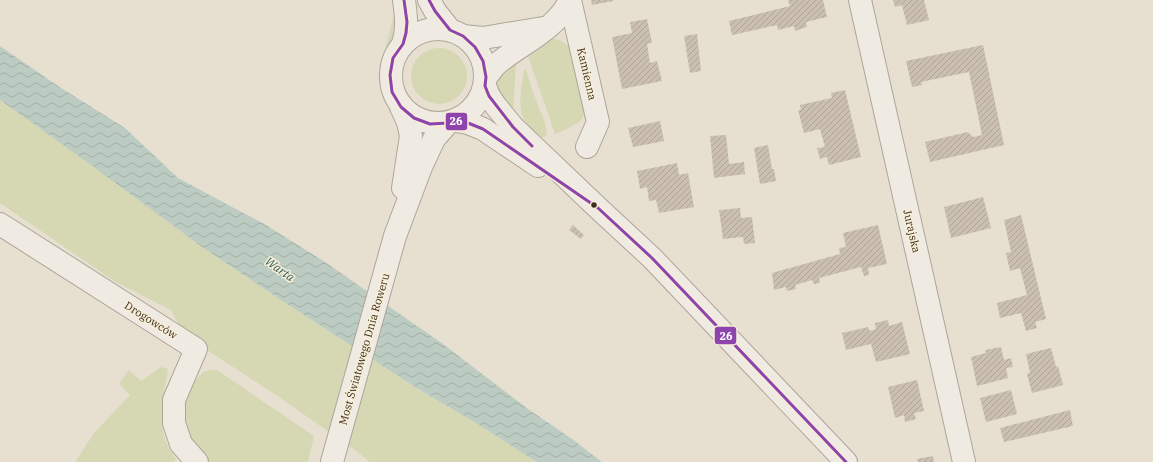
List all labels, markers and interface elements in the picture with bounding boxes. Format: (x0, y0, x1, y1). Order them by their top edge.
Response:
street label: Kamienna (574, 46, 600, 102)
line badge: 26 (445, 112, 468, 131)
text: 26 (449, 114, 463, 128)
unlabelled marker (589, 200, 599, 210)
street label: Jurajska (900, 208, 924, 254)
water label: Warta (262, 253, 298, 285)
street label: Most Światowego Dnia Roweru (336, 271, 392, 427)
street label: Drogowców (122, 298, 180, 342)
line badge: 26 (714, 326, 737, 345)
text: 26 (719, 329, 733, 343)

